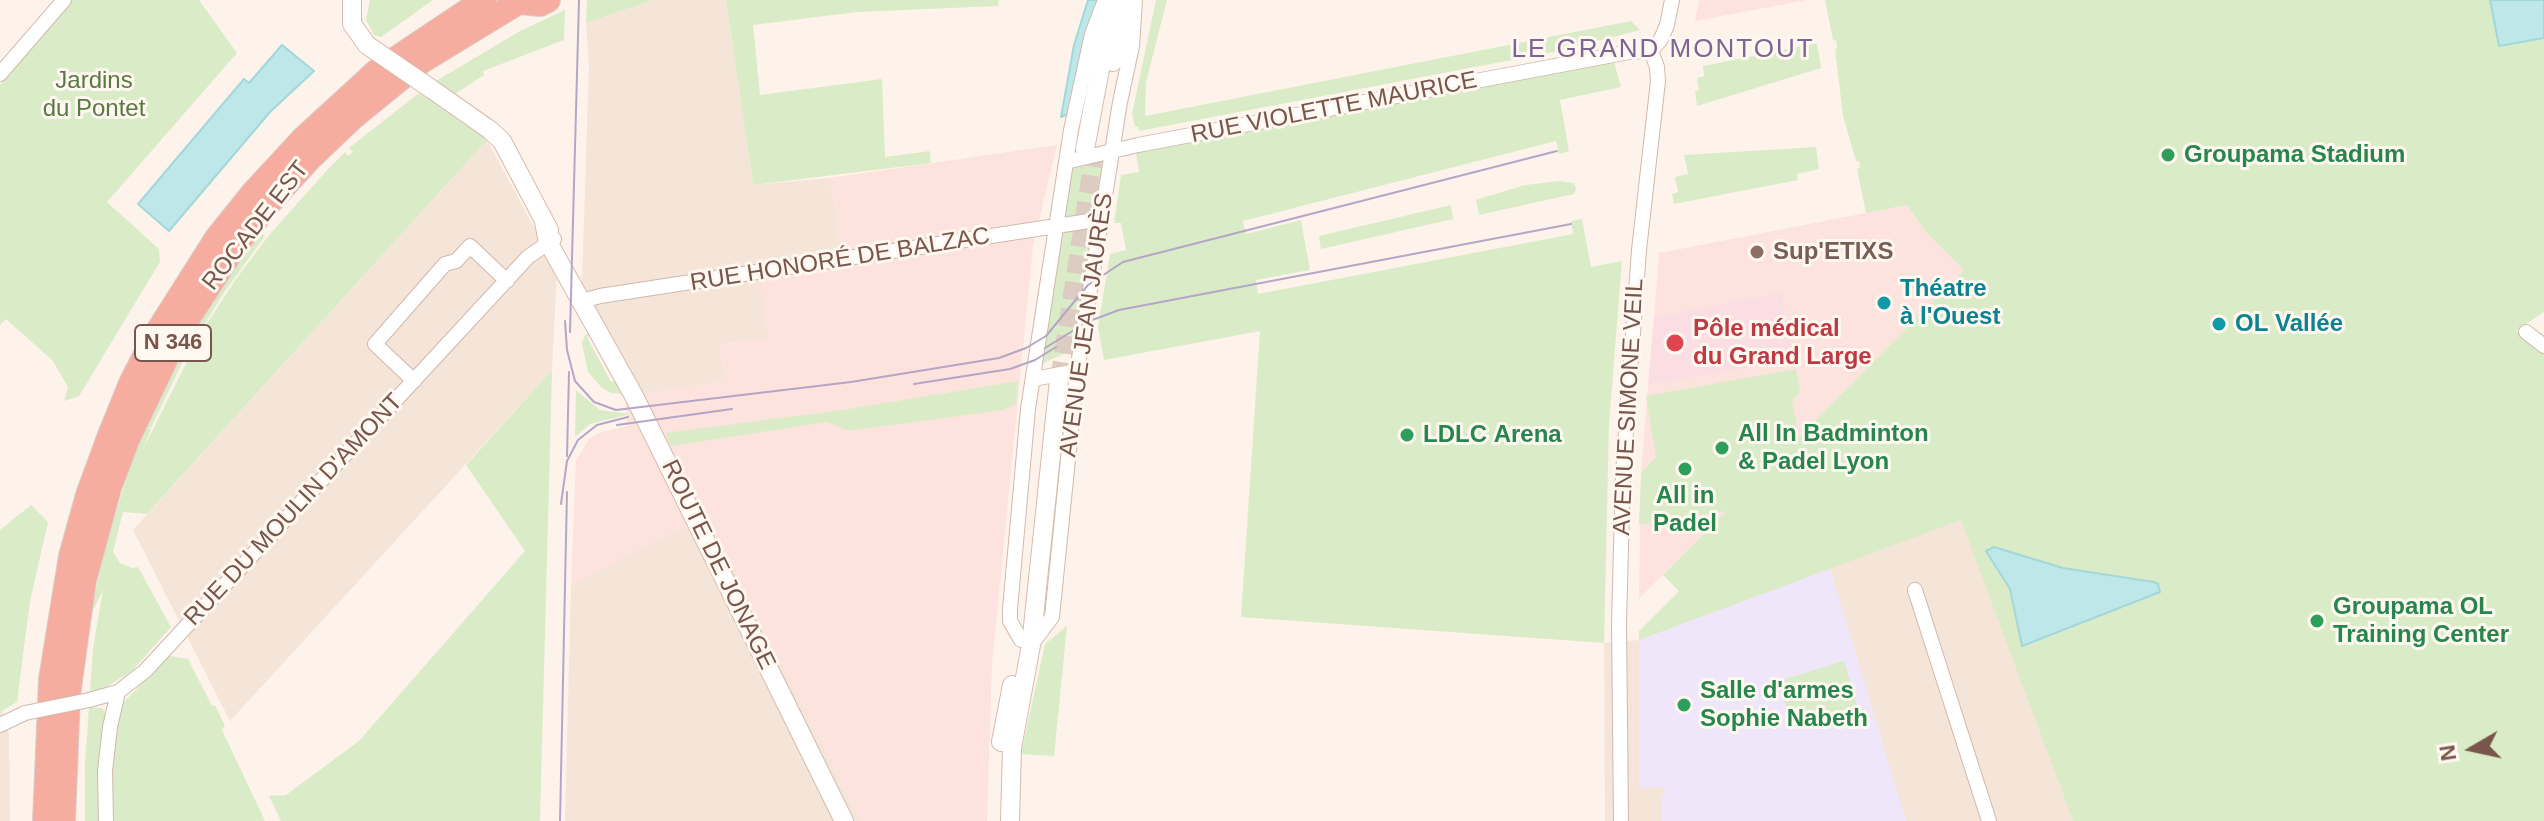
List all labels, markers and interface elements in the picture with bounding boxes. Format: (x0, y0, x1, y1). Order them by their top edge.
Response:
district label: LE GRAND MONTOUT (1511, 34, 1815, 66)
street label: RUE VIOLETTE MAURICE (1189, 66, 1479, 150)
park label: Jardins du Pontet (43, 67, 145, 123)
place label: Groupama Stadium (2184, 141, 2405, 169)
marker: Groupama Stadium (2159, 146, 2177, 164)
street label: ROCADE EST (197, 156, 315, 296)
street label: AVENUE JEAN JAURÈS (1054, 191, 1120, 459)
street label: RUE HONORÉ DE BALZAC (688, 222, 992, 298)
place label: Sup'ETIXS (1773, 238, 1893, 266)
marker: Sup'ETIXS (1748, 243, 1766, 261)
place label: Théatre à l'Ouest (1900, 275, 2000, 331)
street label: AVENUE SIMONE VEIL (1608, 278, 1650, 536)
marker: Théatre à l'Ouest (1875, 294, 1893, 312)
place label: OL Vallée (2235, 310, 2343, 338)
place label: Pôle médical du Grand Large (1693, 315, 1872, 371)
marker: OL Vallée (2210, 315, 2228, 333)
road number: N 346 (135, 325, 211, 361)
marker: Pôle médical du Grand Large (1664, 332, 1686, 354)
street label: RUE DU MOULIN D'AMONT (179, 388, 409, 632)
place label: All In Badminton & Padel Lyon (1738, 420, 1929, 476)
place label: LDLC Arena (1423, 421, 1562, 449)
marker: LDLC Arena (1398, 426, 1416, 444)
marker: All In Badminton & Padel Lyon (1713, 439, 1731, 457)
street label: ROUTE DE JONAGE (655, 456, 781, 674)
marker: All in Padel (1676, 460, 1694, 478)
place label: All in Padel (1653, 482, 1717, 538)
place label: Groupama OL Training Center (2333, 593, 2509, 649)
marker: Groupama OL Training Center (2308, 612, 2326, 630)
place label: Salle d'armes Sophie Nabeth (1700, 677, 1868, 733)
marker: Salle d'armes Sophie Nabeth (1675, 696, 1693, 714)
north arrow (2432, 709, 2512, 789)
text: N (2434, 743, 2461, 763)

